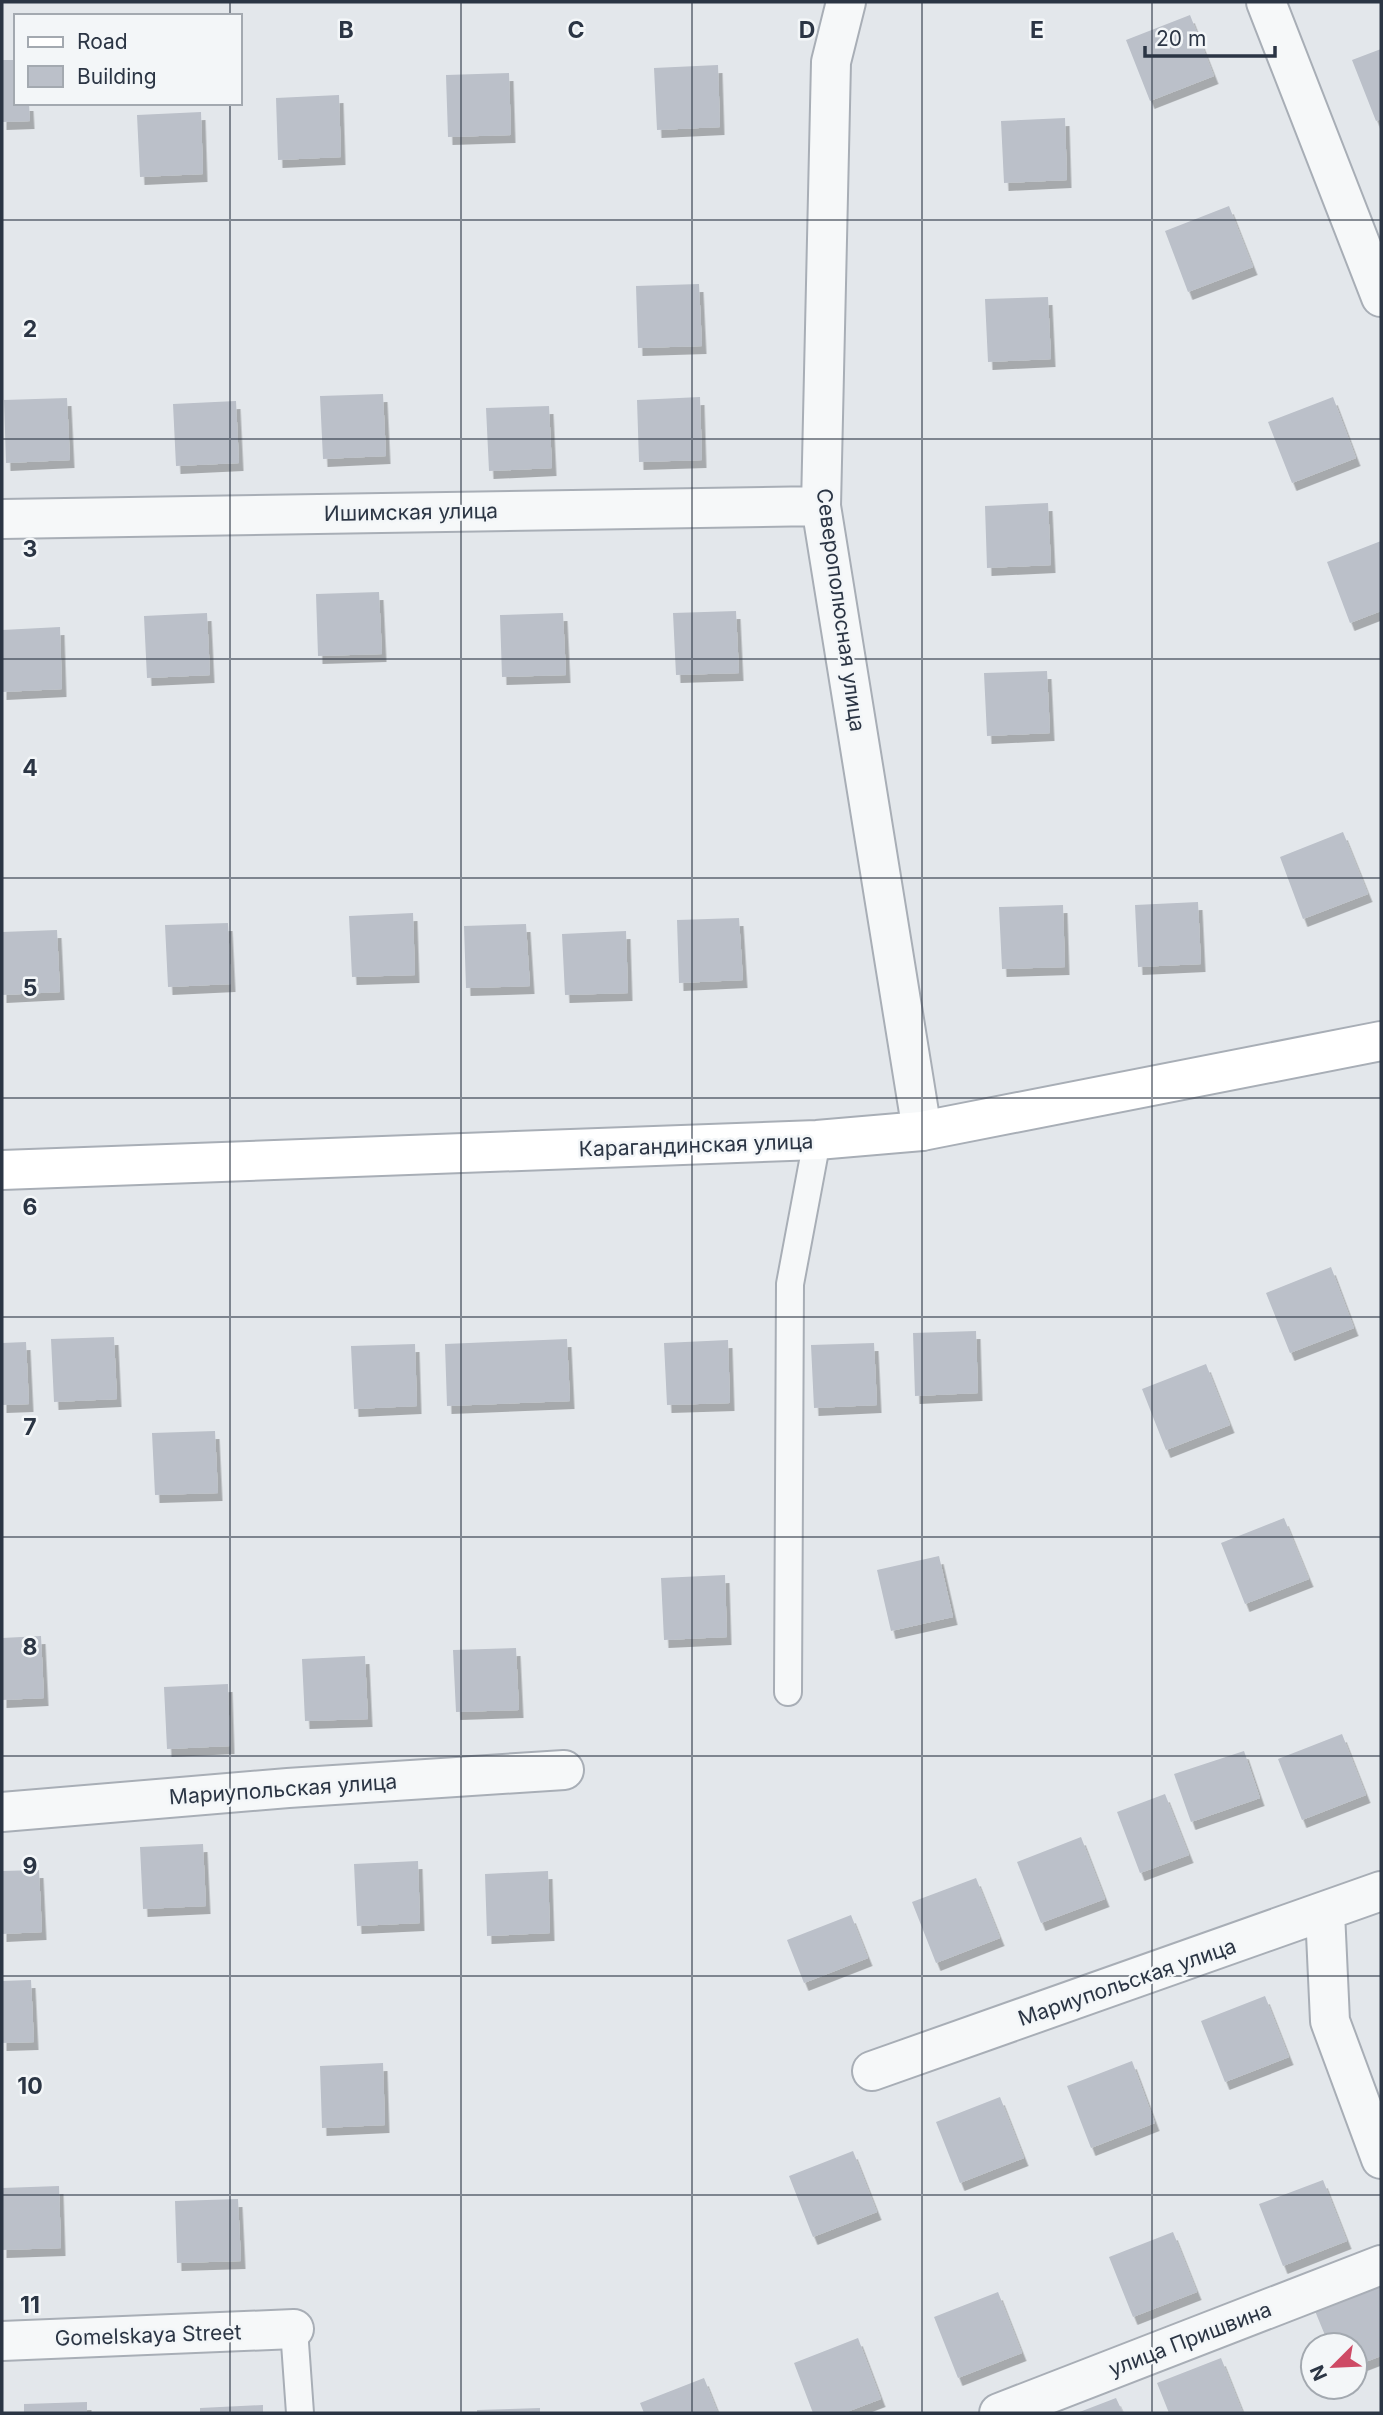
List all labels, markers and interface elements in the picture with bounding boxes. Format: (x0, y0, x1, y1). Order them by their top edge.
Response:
legend (14, 14, 242, 105)
scale bar (1145, 14, 1274, 58)
text: B (338, 16, 354, 44)
text: C (567, 16, 585, 44)
text: D (799, 16, 815, 44)
text: E (1030, 16, 1044, 44)
text: 20 m (1156, 26, 1206, 51)
text: Road (77, 29, 128, 54)
text: Building (77, 64, 157, 89)
text: 2 (23, 315, 37, 343)
street label: Северополюсная улица (812, 487, 870, 733)
street label: Ишимская улица (324, 498, 498, 526)
text: 3 (23, 535, 37, 563)
text: 4 (22, 754, 38, 782)
text: 5 (23, 974, 37, 1002)
street label: Карагандинская улица (578, 1128, 814, 1162)
text: 6 (23, 1193, 37, 1221)
text: 7 (23, 1413, 37, 1441)
text: 8 (23, 1633, 37, 1661)
street label: Мариупольская улица (168, 1769, 398, 1809)
text: 9 (23, 1852, 37, 1880)
street label: Мариупольская улица (1015, 1933, 1239, 2031)
text: 10 (17, 2072, 43, 2100)
text: 11 (20, 2291, 40, 2319)
street label: улица Пришвина (1105, 2296, 1275, 2382)
street label: Gomelskaya Street (54, 2319, 242, 2351)
north arrow (1299, 2331, 1369, 2401)
text: N (1305, 2361, 1332, 2384)

